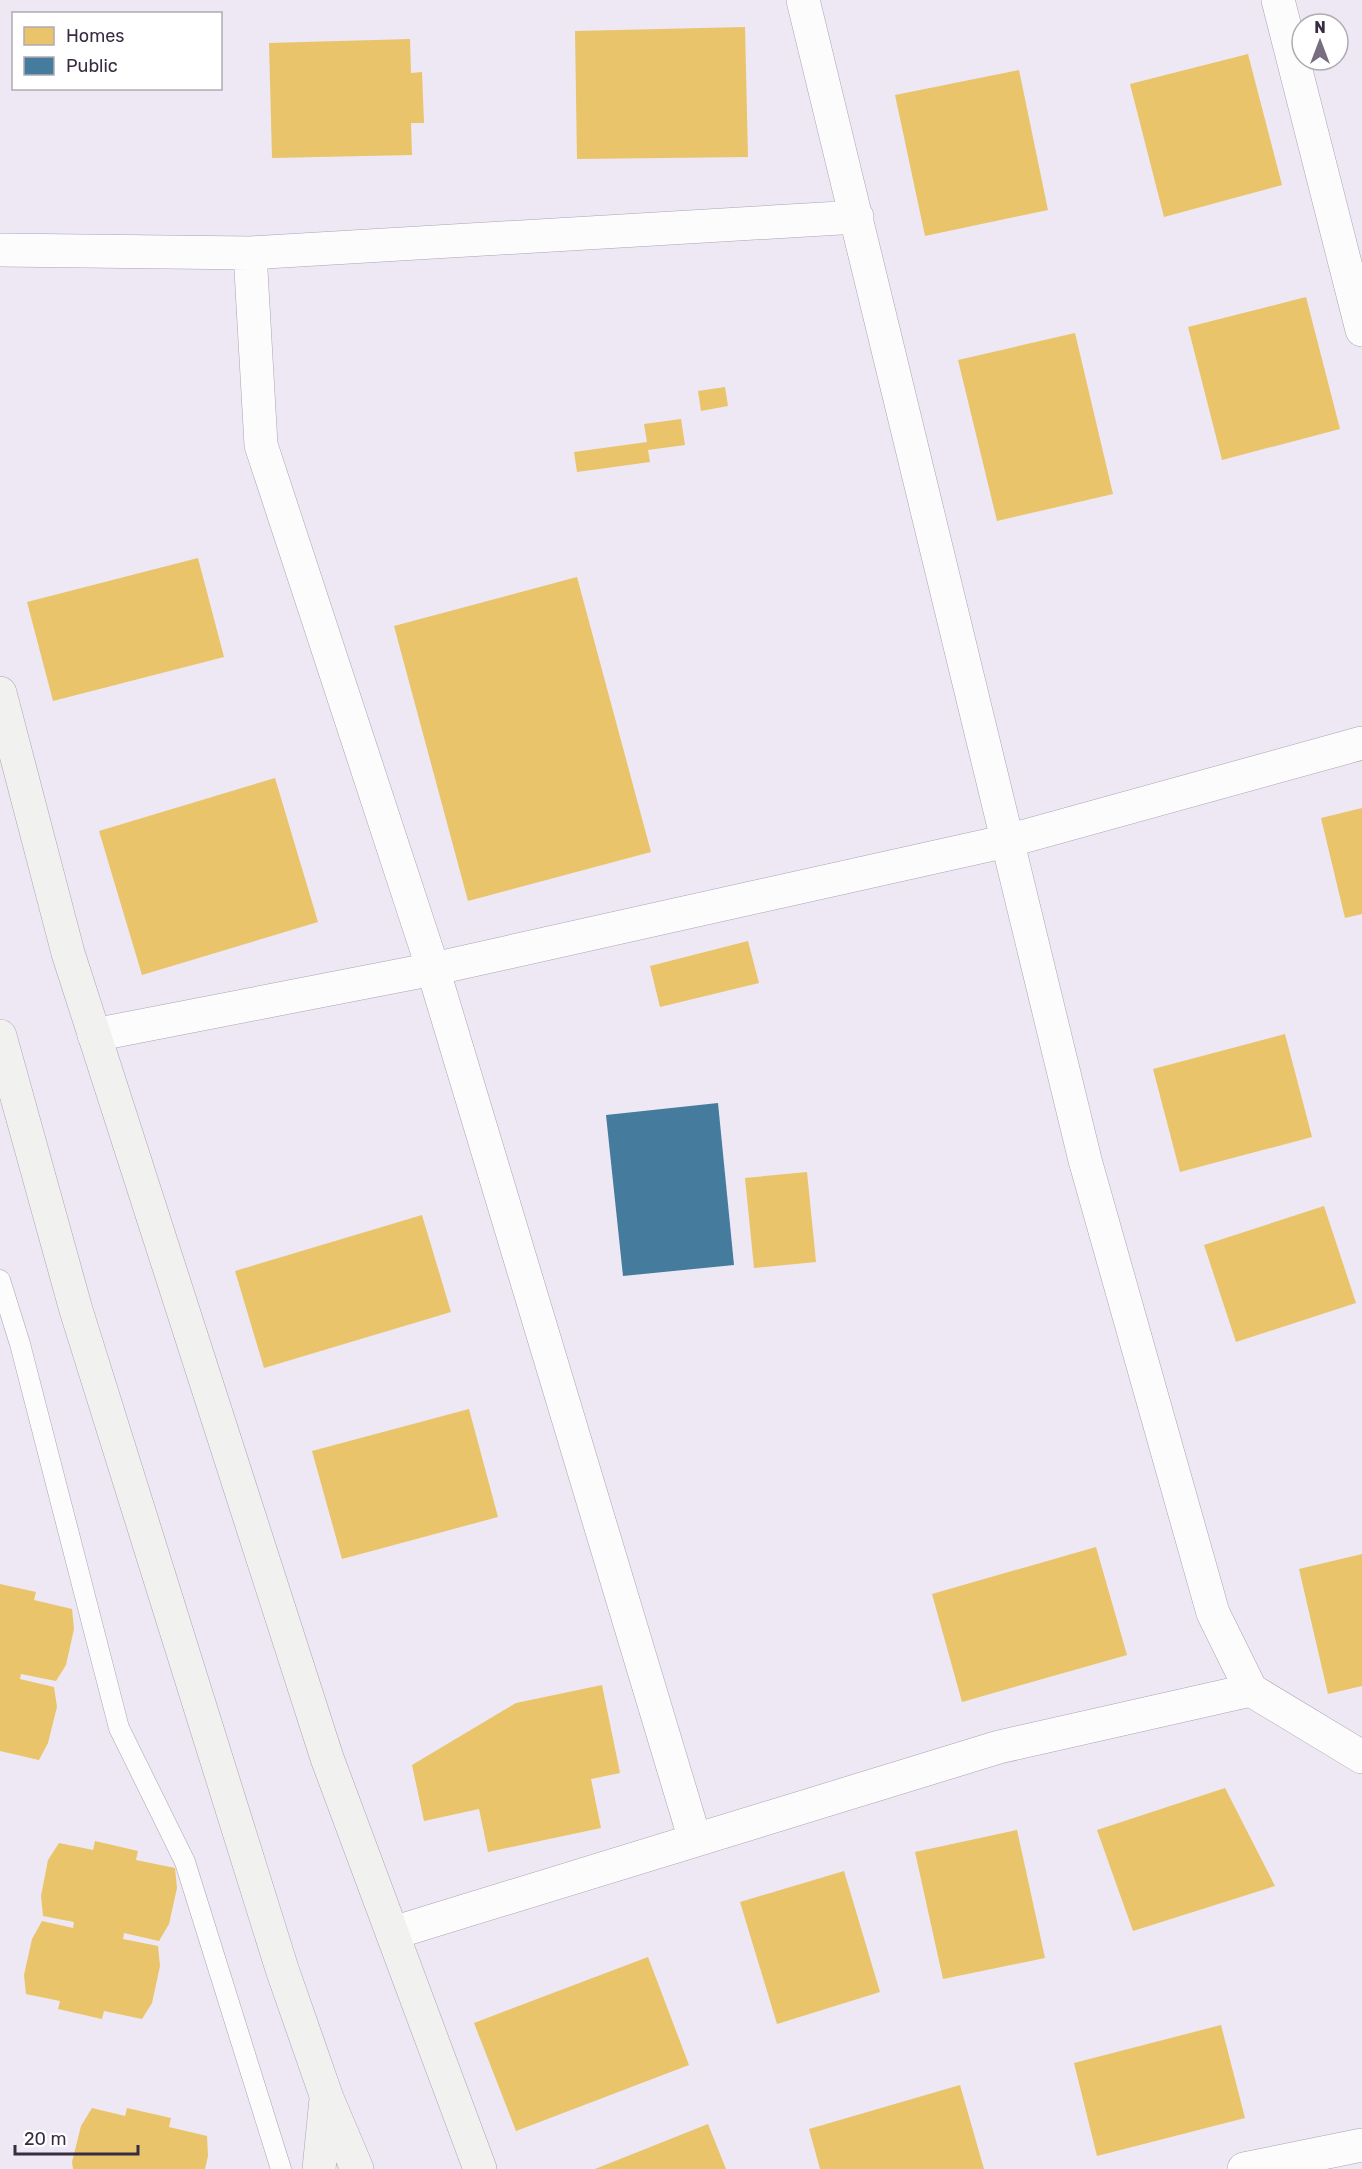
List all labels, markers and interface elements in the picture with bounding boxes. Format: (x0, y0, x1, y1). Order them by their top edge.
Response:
legend (12, 12, 222, 90)
north arrow (1290, 12, 1350, 72)
text: N (1314, 18, 1326, 37)
text: Homes (66, 25, 124, 47)
text: Public (66, 55, 118, 77)
scale bar (15, 2118, 138, 2156)
text: 20 m (24, 2128, 66, 2150)

